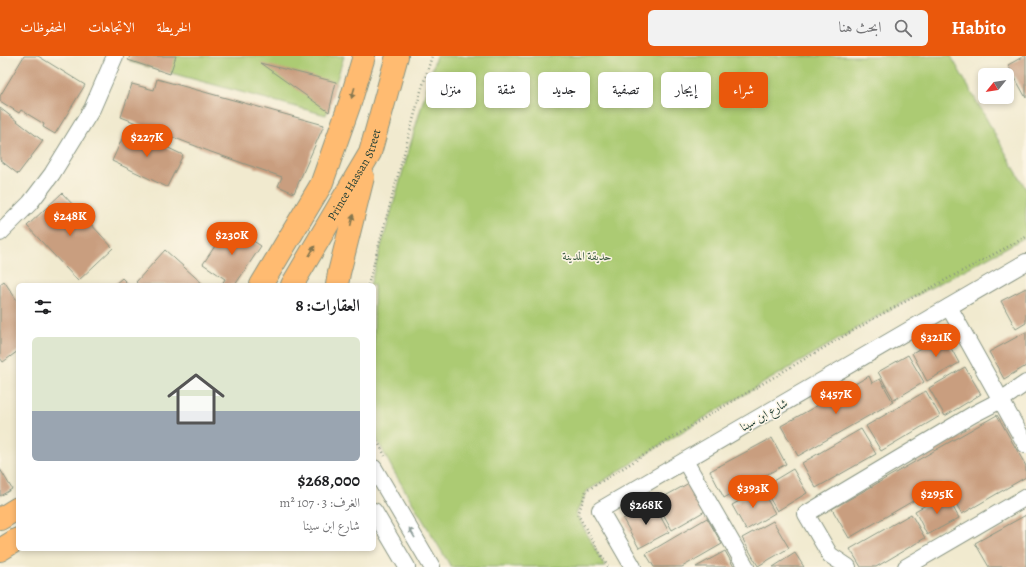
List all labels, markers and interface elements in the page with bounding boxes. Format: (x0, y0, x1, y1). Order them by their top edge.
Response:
search box (648, 10, 928, 46)
text: Habito (952, 15, 1006, 41)
text: ابحث هنا (839, 17, 882, 37)
icon: search (892, 17, 914, 39)
text: المحفوظات (20, 18, 66, 37)
text: الاتجاهات (88, 18, 135, 37)
text: الخريطة (157, 18, 191, 37)
north arrow (978, 68, 1014, 104)
map controls (978, 68, 1014, 104)
chip: منزل (426, 72, 476, 108)
chip: شقة (484, 72, 530, 108)
chip: جديد (538, 72, 590, 108)
chip: تصفية (598, 72, 653, 108)
chip: إيجار (661, 72, 711, 108)
chip: شراء (719, 72, 768, 108)
one-way arrow (350, 88, 356, 100)
pin: $227K (119, 124, 175, 158)
street label: Prince Hassan Street (324, 127, 384, 224)
text: $227K (131, 128, 163, 145)
pin: $248K (42, 203, 98, 237)
text: $248K (53, 207, 87, 224)
one-way arrow (350, 214, 356, 226)
pin: $230K (204, 222, 260, 256)
text: $230K (215, 226, 249, 243)
one-way arrow (308, 245, 315, 257)
park label: حديقة المدينة (562, 248, 612, 264)
text: العقارات: 8 (295, 294, 360, 317)
icon: filters (32, 296, 54, 318)
pin: $321K (908, 324, 964, 358)
text: $321K (920, 328, 952, 345)
icon: home (160, 363, 232, 435)
pin: $457K (808, 381, 864, 415)
text: $457K (820, 385, 852, 402)
street label: شارع ابن سينا (737, 395, 792, 438)
text: $268,000 (298, 469, 360, 492)
pin: $393K (725, 475, 781, 509)
text: $393K (737, 479, 769, 496)
pin: $295K (909, 481, 965, 515)
text: $295K (921, 485, 953, 502)
pin: $268K (618, 492, 674, 526)
text: الغرف: 3 · 107 m² (280, 494, 360, 511)
text: $268K (629, 496, 663, 513)
text: شارع ابن سينا (303, 517, 360, 534)
one-way arrow (408, 527, 415, 539)

